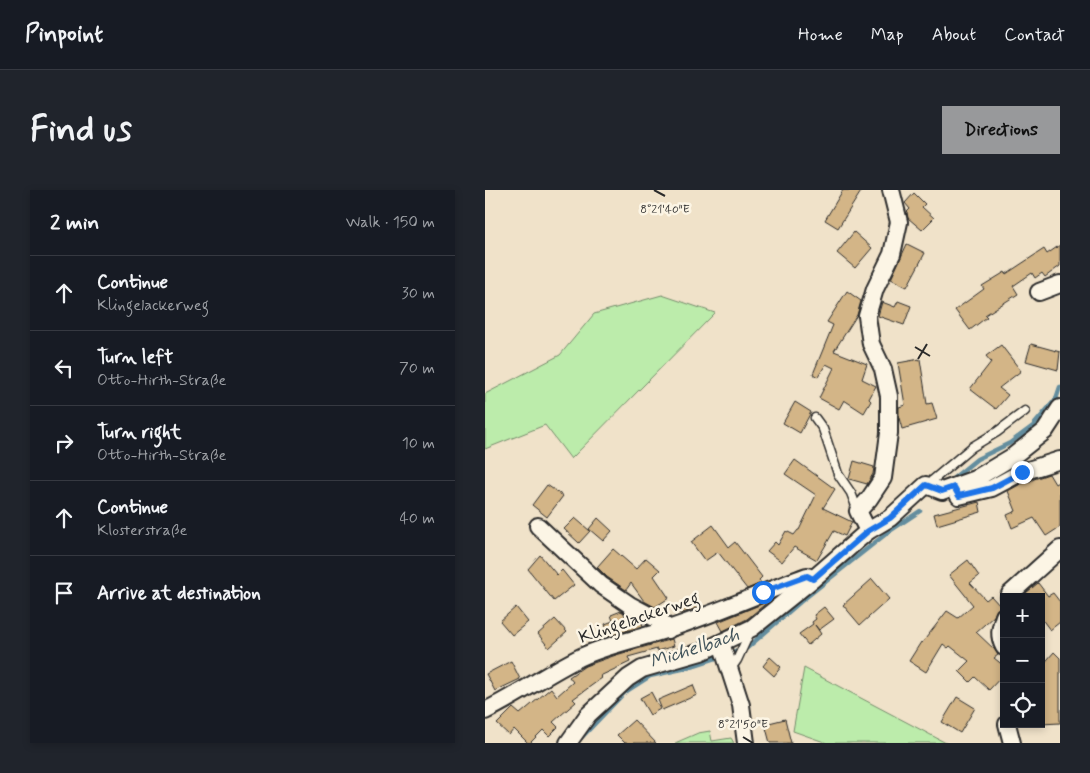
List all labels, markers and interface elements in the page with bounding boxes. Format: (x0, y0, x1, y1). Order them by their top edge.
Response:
text: Pinpoint (25, 19, 103, 50)
text: Home (798, 23, 843, 47)
text: Map (871, 23, 904, 47)
text: About (932, 23, 976, 47)
text: Contact (1004, 23, 1065, 47)
button: Directions (942, 106, 1060, 154)
text: Find us (30, 107, 132, 153)
text: 8°21'40"E (640, 202, 690, 218)
text: 2 min (50, 209, 99, 237)
text: Walk · 150 m (346, 212, 435, 233)
text: Continue (97, 270, 168, 295)
icon: ahead (50, 279, 78, 307)
text: 30 m (402, 283, 435, 304)
text: Klingelackerweg (97, 295, 209, 316)
text: Turn left (97, 345, 173, 370)
icon: left (50, 354, 78, 382)
text: 70 m (399, 358, 435, 379)
text: Otto-Hirth-Straße (97, 370, 226, 391)
text: Turn right (97, 420, 181, 445)
icon: right (50, 429, 78, 457)
text: 10 m (402, 433, 435, 454)
text: Otto-Hirth-Straße (97, 445, 226, 466)
route end (1011, 461, 1034, 484)
text: Continue (97, 495, 168, 520)
icon: ahead (50, 504, 78, 532)
text: 40 m (399, 508, 435, 529)
text: Klosterstraße (97, 520, 187, 541)
icon: arrive (50, 579, 78, 607)
text: Arrive at destination (97, 581, 261, 606)
route start (752, 581, 775, 604)
street label: Klingelackerweg (576, 586, 703, 652)
map controls (1000, 593, 1045, 728)
button: + (1000, 593, 1045, 638)
water label: Michelbach (646, 622, 743, 675)
button: − (1000, 638, 1045, 683)
button: locate (1000, 683, 1045, 728)
text: 8°21'50"E (718, 717, 768, 733)

